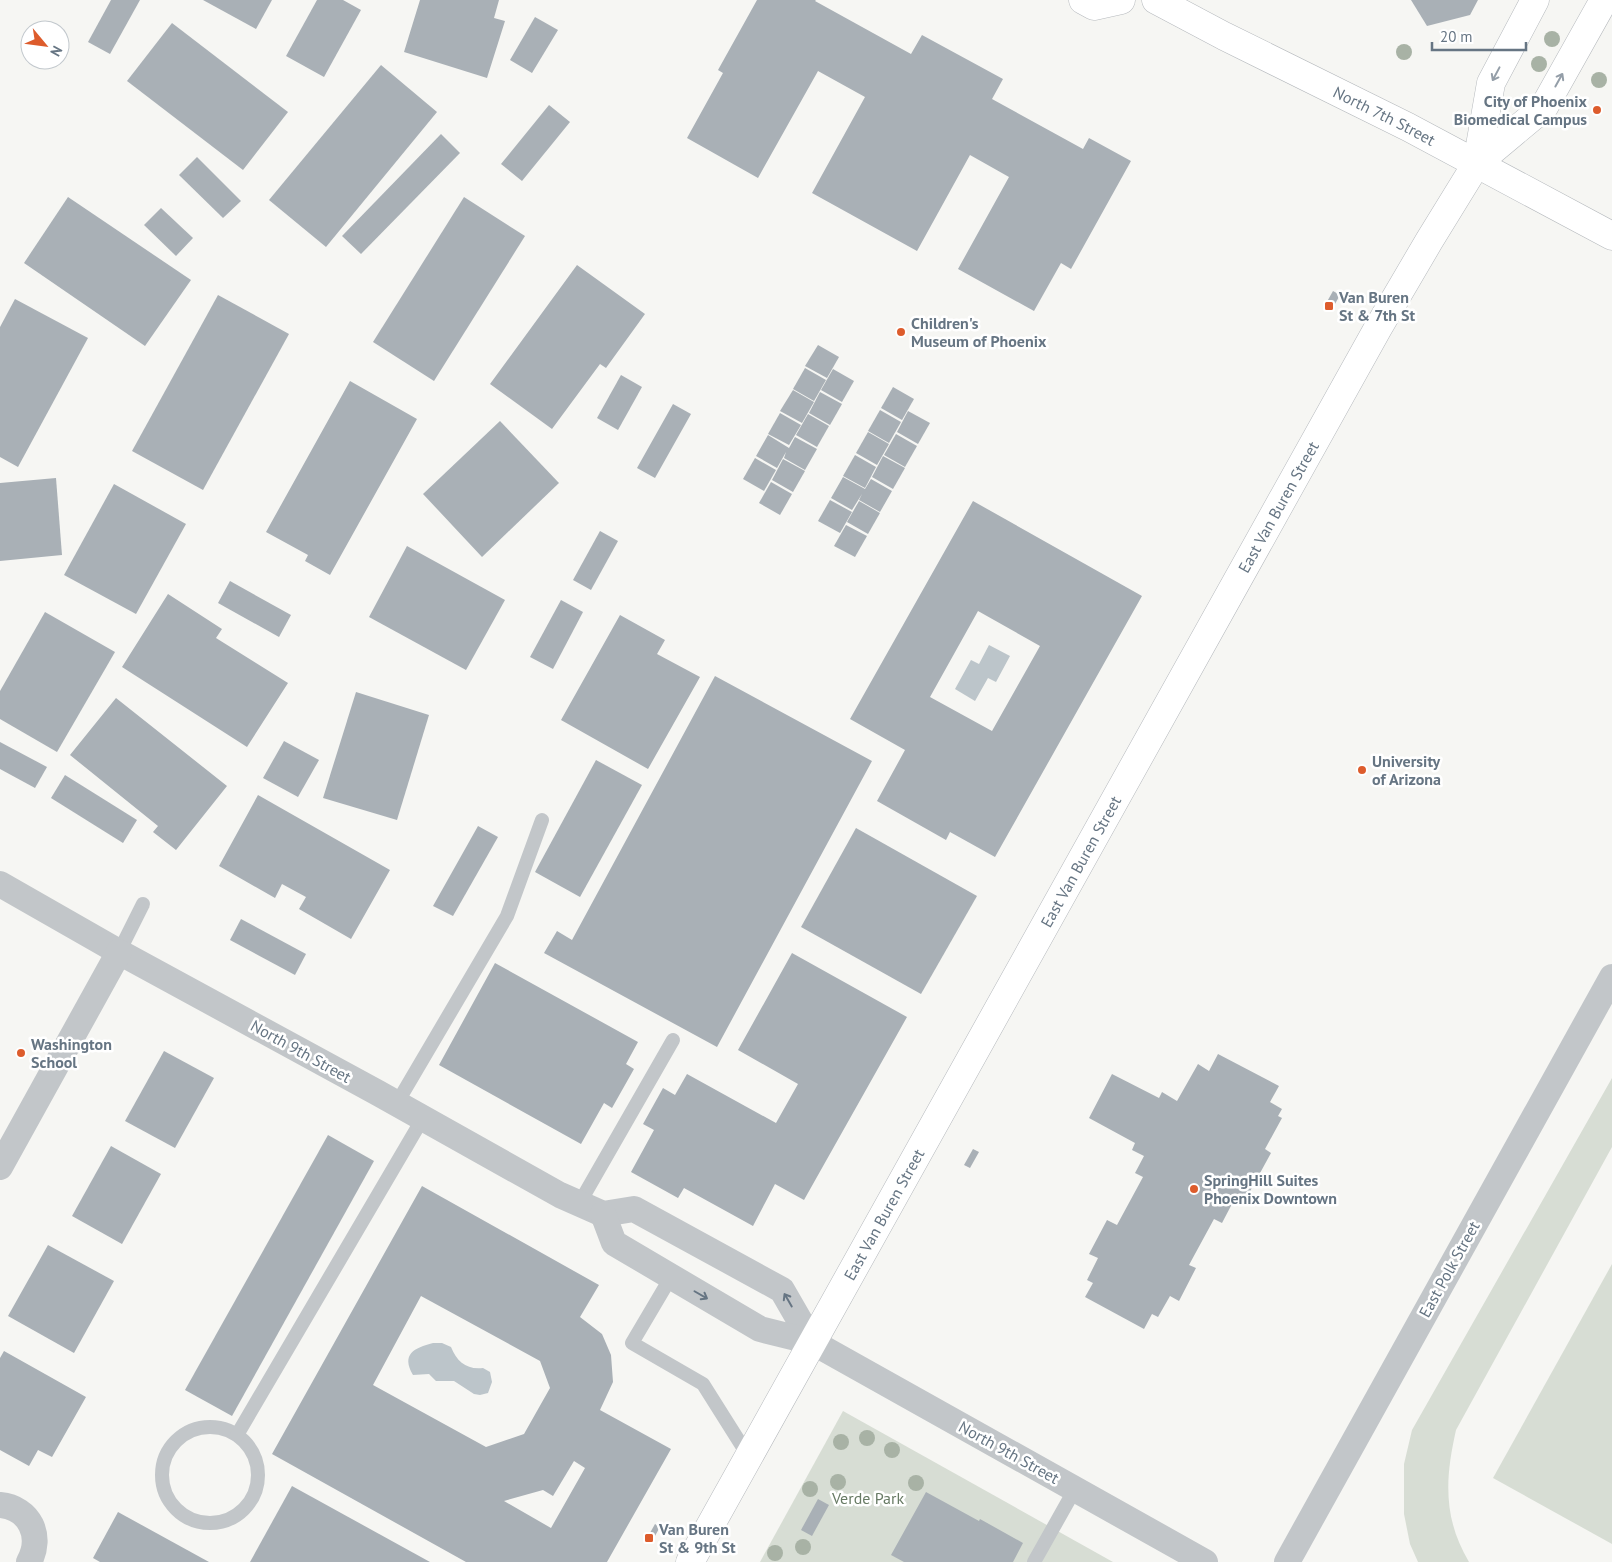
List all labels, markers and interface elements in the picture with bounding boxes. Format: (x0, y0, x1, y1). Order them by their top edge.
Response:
north arrow (20, 20, 70, 70)
scale bar (1432, 20, 1526, 52)
text: 20 m (1440, 27, 1473, 46)
text: N (46, 43, 66, 60)
one-way arrow (1491, 66, 1500, 81)
one-way arrow (1555, 73, 1565, 88)
street label: North 7th Street (1330, 82, 1439, 150)
place label: City of Phoenix Biomedical Campus (1454, 91, 1588, 129)
marker: City of Phoenix Biomedical Campus (1591, 104, 1603, 116)
place label: Van Buren St & 7th St (1338, 287, 1416, 325)
marker: Van Buren St & 7th St (1323, 300, 1335, 312)
place label: Children's Museum of Phoenix (911, 313, 1047, 351)
marker: Children's Museum of Phoenix (895, 326, 907, 338)
street label: East Van Buren Street (1234, 437, 1323, 576)
place label: University of Arizona (1372, 751, 1441, 789)
marker: University of Arizona (1356, 764, 1368, 776)
street label: East Van Buren Street (1036, 792, 1125, 931)
street label: North 9th Street (247, 1015, 355, 1087)
place label: Washington School (31, 1034, 112, 1072)
marker: Washington School (15, 1047, 27, 1059)
street label: East Van Buren Street (839, 1145, 929, 1284)
place label: SpringHill Suites Phoenix Downtown (1204, 1170, 1337, 1208)
marker: SpringHill Suites Phoenix Downtown (1188, 1183, 1200, 1195)
street label: East Polk Street (1414, 1217, 1484, 1321)
one-way arrow (693, 1290, 707, 1300)
one-way arrow (783, 1292, 793, 1307)
street label: North 9th Street (955, 1416, 1063, 1488)
park label: Verde Park (831, 1488, 904, 1508)
place label: Van Buren St & 9th St (658, 1519, 736, 1557)
marker: Van Buren St & 9th St (643, 1532, 655, 1544)

